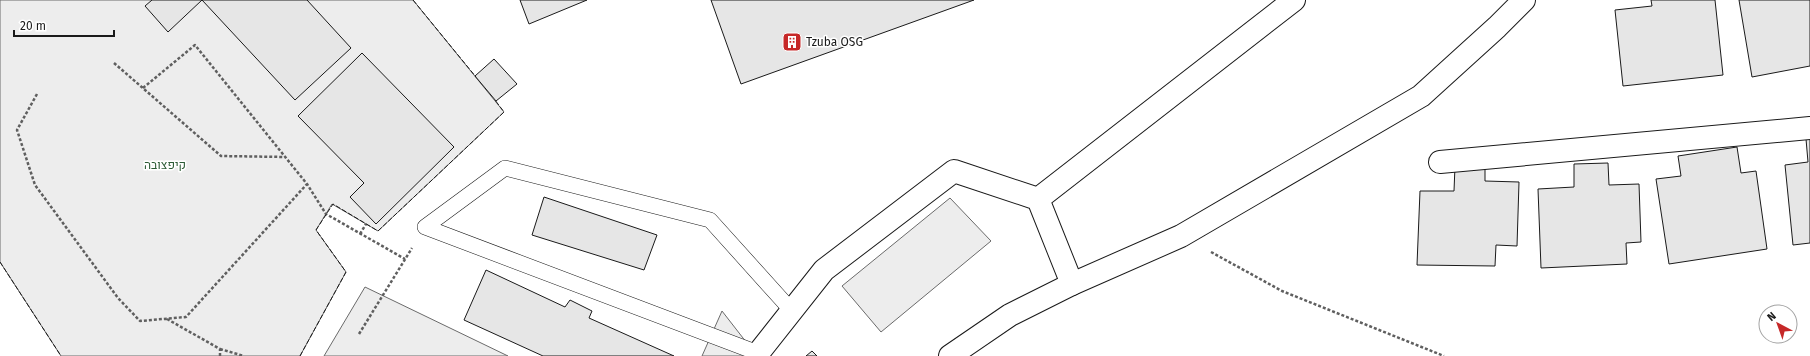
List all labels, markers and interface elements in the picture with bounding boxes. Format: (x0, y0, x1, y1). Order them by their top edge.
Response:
scale bar (14, 12, 114, 38)
text: 20 m (20, 19, 46, 33)
building icon: Tzuba OSG (781, 31, 803, 53)
place label: Tzuba OSG (806, 35, 863, 49)
park label: קיפצובה (144, 158, 186, 172)
north arrow (1758, 304, 1798, 344)
text: N (1765, 310, 1779, 324)

